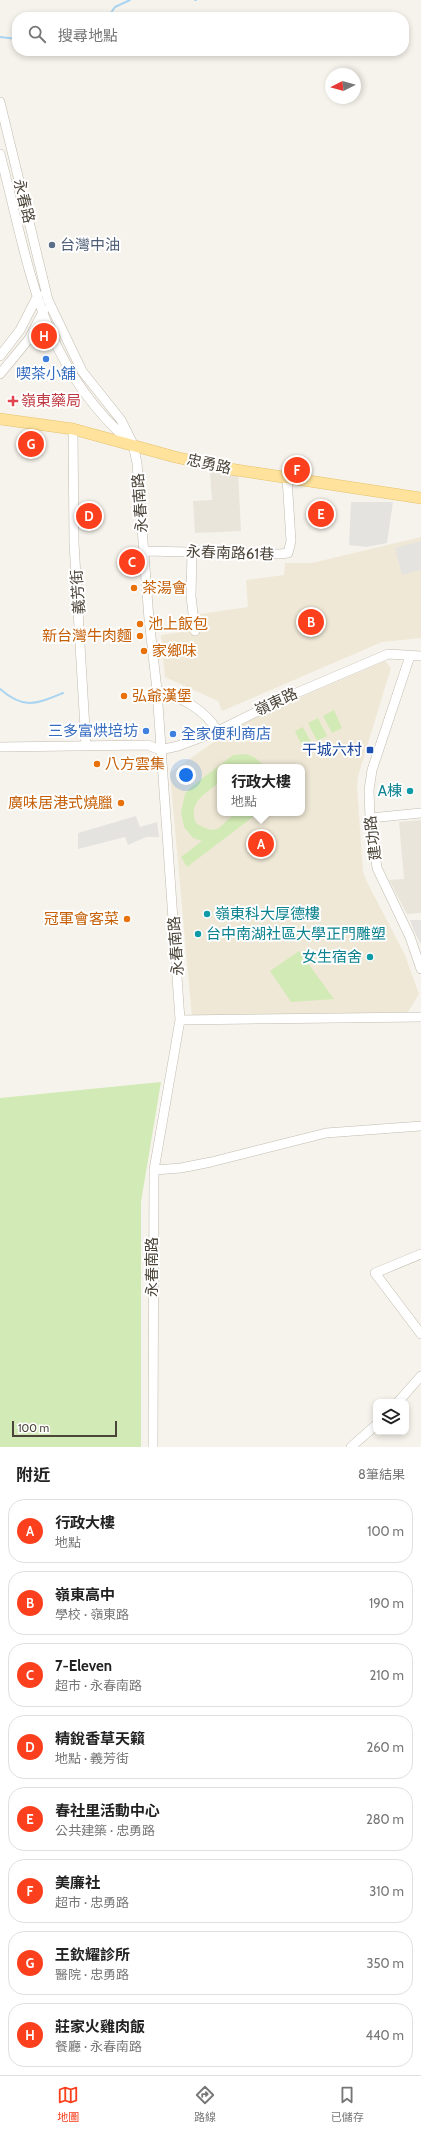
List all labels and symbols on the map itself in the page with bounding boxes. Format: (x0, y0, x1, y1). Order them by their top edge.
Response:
north arrow (325, 68, 361, 104)
street label: 永春路 (10, 177, 38, 225)
place label: 台灣中油 (60, 236, 120, 254)
marker: 台灣中油 (47, 240, 57, 250)
pin: H (31, 321, 57, 351)
marker: 喫茶小舖 (41, 354, 51, 364)
place label: 喫茶小舖 (16, 365, 76, 383)
place label: 嶺東藥局 (21, 392, 81, 410)
marker: 嶺東藥局 (8, 396, 18, 406)
pin: G (18, 429, 44, 459)
street label: 忠勇路 (185, 451, 233, 477)
pin: F (284, 455, 310, 485)
street label: 永春南路 (129, 472, 151, 534)
pin: E (308, 499, 334, 529)
pin: D (76, 501, 102, 531)
street label: 永春南路61巷 (186, 542, 274, 564)
pin: C (119, 547, 145, 577)
street label: 義芳街 (67, 569, 89, 615)
place label: 茶湯會 (142, 579, 187, 597)
marker: 茶湯會 (129, 583, 139, 593)
pin: B (298, 607, 324, 637)
place label: 池上飯包 (148, 615, 208, 633)
marker: 池上飯包 (135, 619, 145, 629)
place label: 新台灣牛肉麵 (42, 627, 132, 645)
marker: 新台灣牛肉麵 (135, 631, 145, 641)
place label: 家鄉味 (152, 642, 197, 660)
marker: 家鄉味 (139, 646, 149, 656)
street label: 嶺東路 (252, 684, 300, 720)
place label: 弘爺漢堡 (132, 687, 192, 705)
marker: 弘爺漢堡 (119, 691, 129, 701)
place label: 三多富烘培坊 (48, 722, 138, 740)
place label: 全家便利商店 (181, 725, 271, 743)
marker: 三多富烘培坊 (141, 726, 151, 736)
marker: 全家便利商店 (168, 729, 178, 739)
place label: 干城六村 (302, 741, 362, 759)
marker: 干城六村 (365, 745, 375, 755)
place label: 八方雲集 (105, 755, 165, 773)
marker: 八方雲集 (92, 759, 102, 769)
your location (176, 765, 196, 785)
place label: A棟 (378, 782, 402, 800)
marker: A棟 (405, 786, 415, 796)
place label: 廣味居港式燒臘 (8, 794, 113, 812)
marker: 廣味居港式燒臘 (116, 798, 126, 808)
street label: 建功路 (361, 815, 385, 861)
pin: A (248, 829, 274, 859)
place label: 嶺東科大厚德樓 (215, 905, 320, 923)
marker: 嶺東科大厚德樓 (202, 909, 212, 919)
place label: 冠軍會客菜 (44, 910, 119, 928)
marker: 冠軍會客菜 (122, 914, 132, 924)
street label: 永春南路 (165, 915, 187, 977)
place label: 台中南湖社區大學正門雕塑 (206, 925, 386, 943)
marker: 台中南湖社區大學正門雕塑 (193, 929, 203, 939)
place label: 女生宿舍 (302, 948, 362, 966)
marker: 女生宿舍 (365, 952, 375, 962)
street label: 永春南路 (143, 1237, 161, 1297)
scale bar (12, 1419, 117, 1438)

